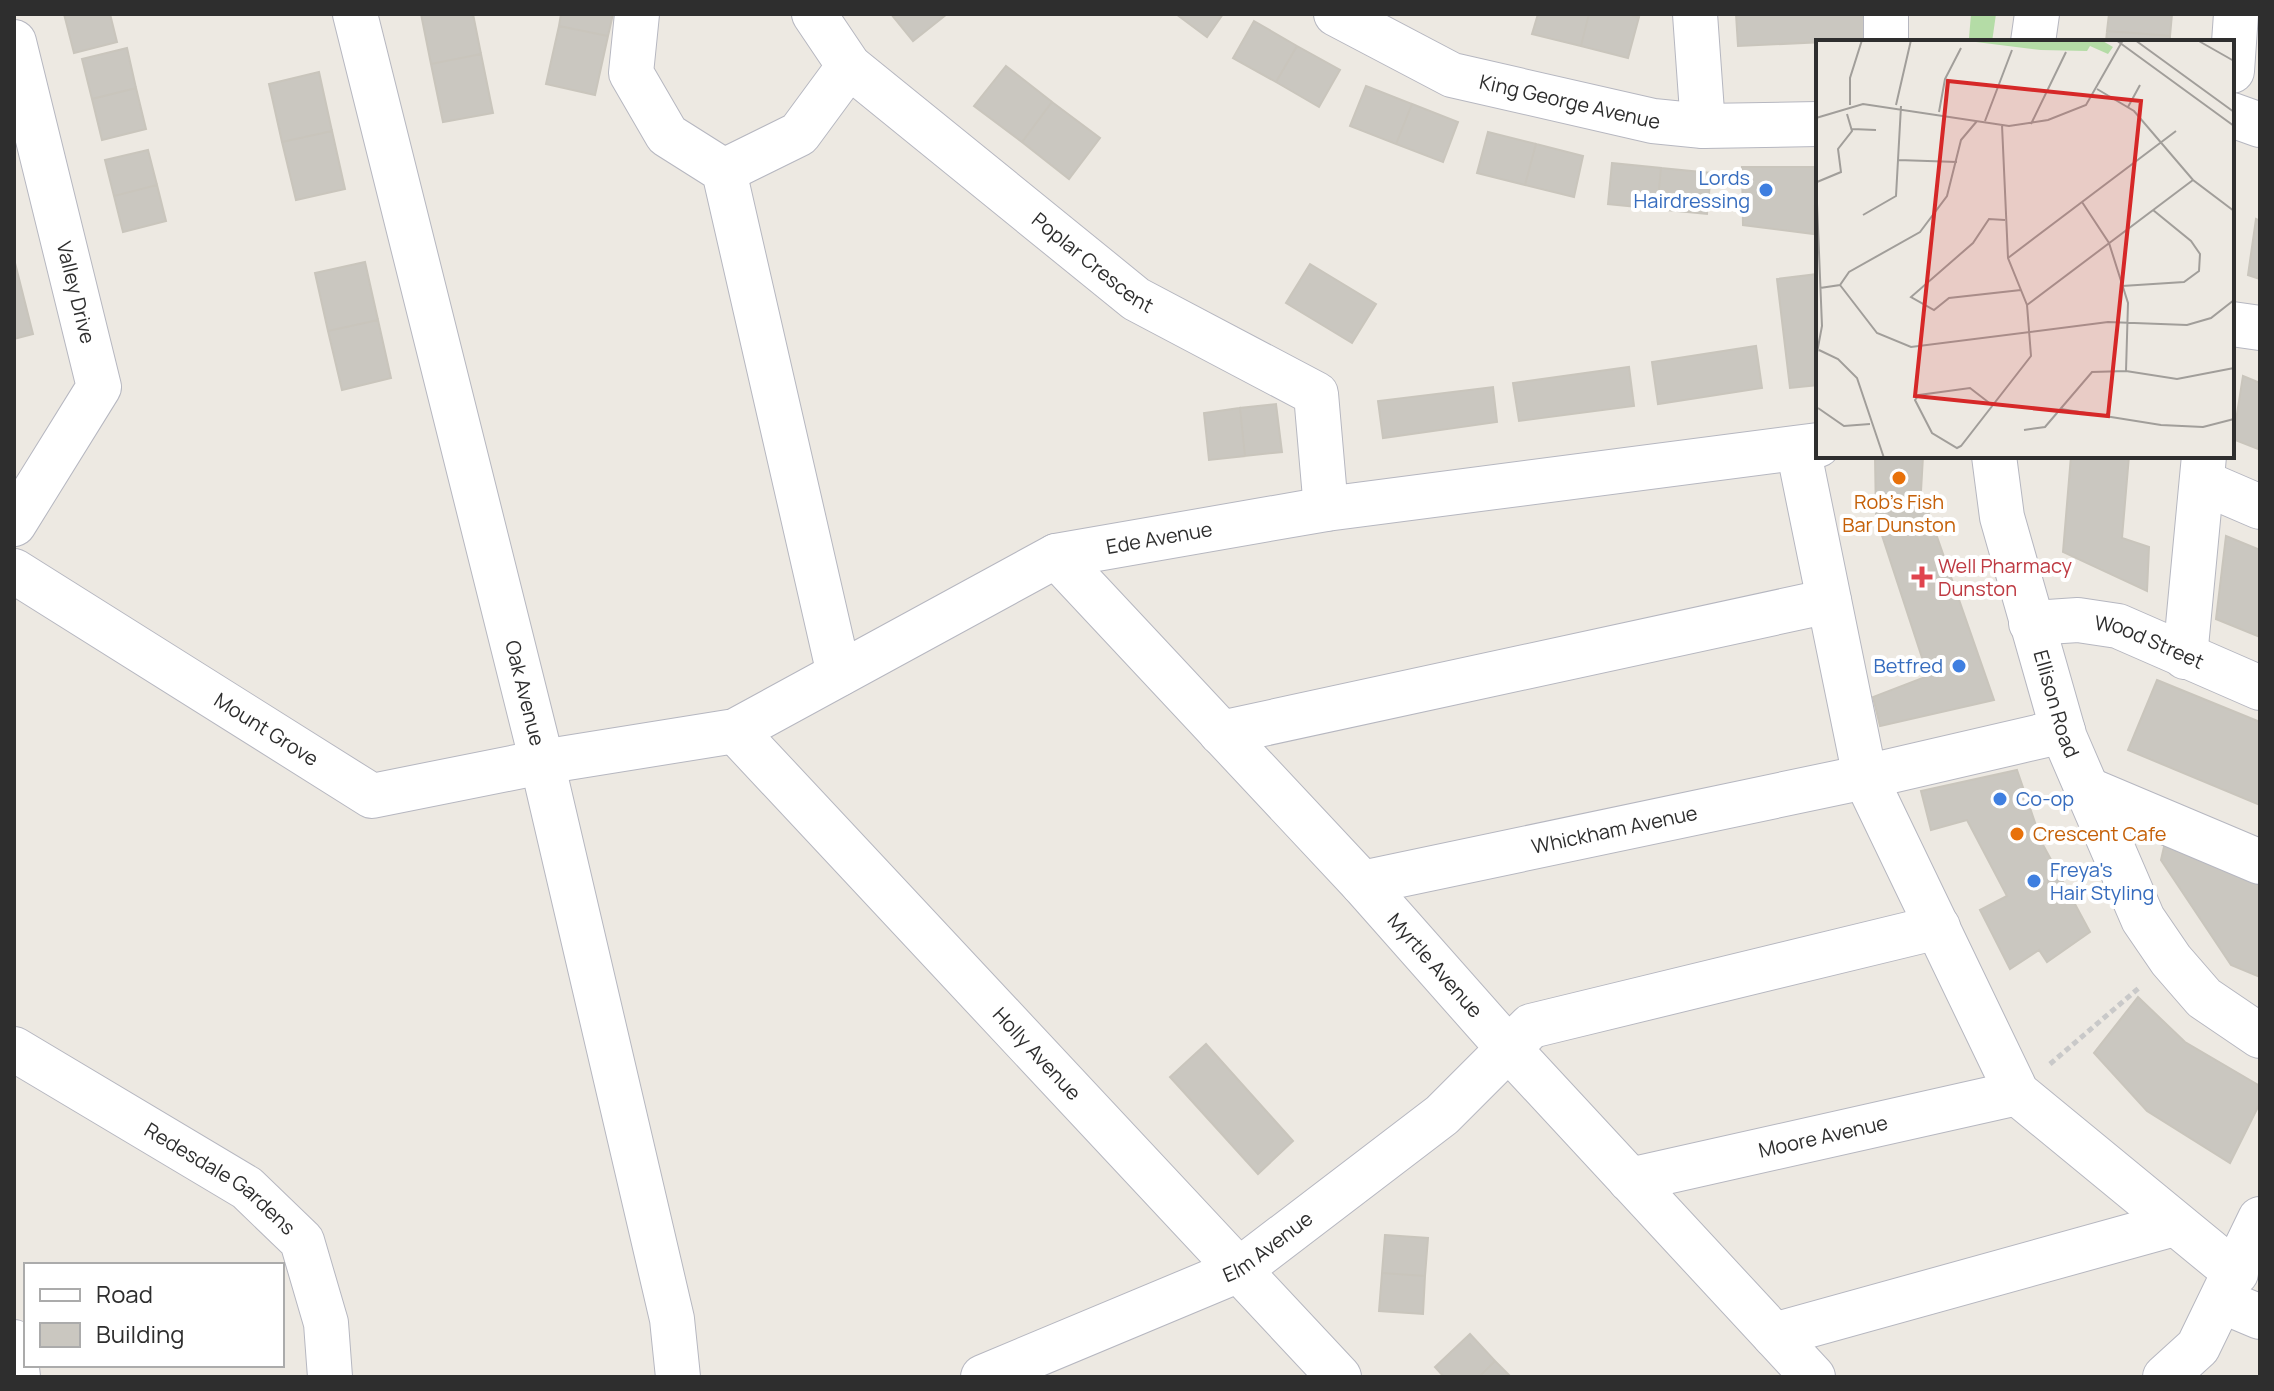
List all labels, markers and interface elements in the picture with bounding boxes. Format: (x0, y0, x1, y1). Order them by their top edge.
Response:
inset map (1816, 40, 2234, 458)
street label: King George Avenue (1477, 68, 1662, 135)
place label: Lords Hairdressing (1634, 164, 1750, 214)
marker: Lords Hairdressing (1757, 181, 1775, 199)
street label: Poplar Crescent (1026, 206, 1158, 319)
street label: Valley Drive (51, 238, 102, 346)
marker: Rob’s Fish Bar Dunston (1890, 469, 1908, 487)
place label: Rob’s Fish Bar Dunston (1842, 488, 1956, 538)
street label: Ede Avenue (1104, 515, 1214, 560)
place label: Well Pharmacy Dunston (1938, 552, 2073, 602)
marker: Well Pharmacy Dunston (1913, 568, 1931, 586)
street label: Wood Street (2093, 609, 2208, 675)
street label: Oak Avenue (499, 637, 551, 749)
street label: Ellison Road (2028, 647, 2086, 762)
place label: Betfred (1873, 652, 1943, 679)
marker: Betfred (1950, 657, 1968, 675)
street label: Mount Grove (209, 686, 324, 772)
place label: Co-op (2016, 785, 2074, 812)
marker: Co-op (1991, 790, 2009, 808)
street label: Whickham Avenue (1529, 799, 1700, 860)
place label: Crescent Cafe (2033, 820, 2166, 847)
marker: Crescent Cafe (2008, 825, 2026, 843)
place label: Freya's Hair Styling (2050, 856, 2154, 906)
marker: Freya's Hair Styling (2025, 872, 2043, 890)
street label: Myrtle Avenue (1382, 907, 1489, 1023)
street label: Holly Avenue (987, 1001, 1087, 1106)
street label: Moore Avenue (1756, 1108, 1890, 1164)
street label: Redesdale Gardens (140, 1116, 302, 1241)
street label: Elm Avenue (1219, 1205, 1318, 1288)
legend (24, 1263, 284, 1367)
text: Road (96, 1277, 153, 1310)
text: Building (96, 1317, 184, 1350)

